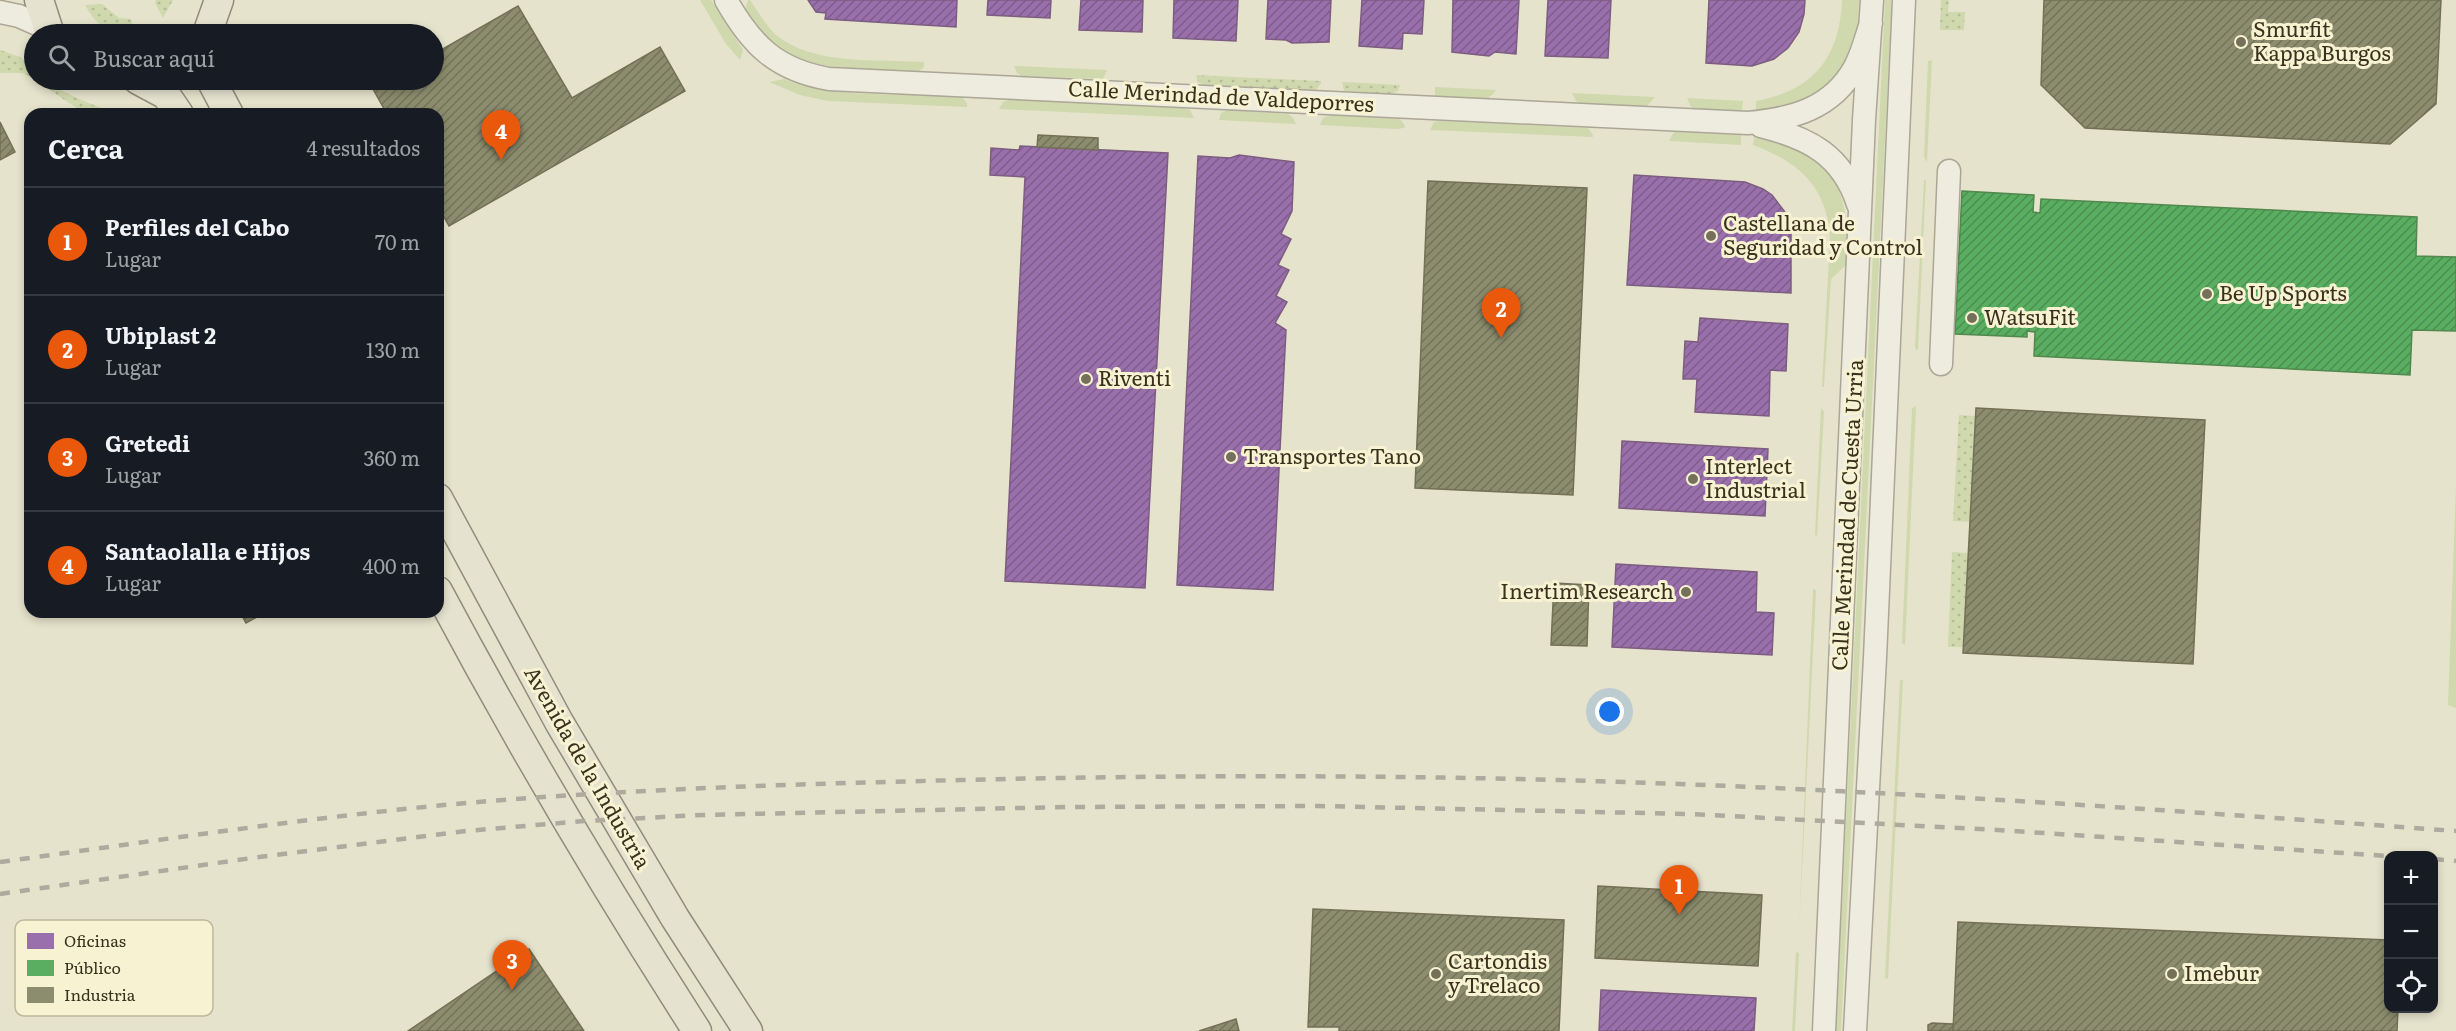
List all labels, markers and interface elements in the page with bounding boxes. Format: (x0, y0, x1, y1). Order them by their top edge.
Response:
place label: Smurfit Kappa Burgos (2253, 12, 2391, 67)
search box (24, 24, 444, 90)
marker: Smurfit Kappa Burgos (2234, 35, 2248, 49)
icon: search (45, 41, 78, 74)
text: Buscar aquí (93, 41, 215, 74)
street label: Calle Merindad de Valdeporres (1068, 71, 1375, 118)
pin: 4 (482, 110, 520, 160)
text: Cerca (48, 128, 124, 167)
text: 4 resultados (306, 132, 420, 162)
place label: Castellana de Seguridad y Control (1723, 206, 1923, 261)
text: Perfiles del Cabo (105, 210, 289, 243)
text: 1 (63, 226, 72, 256)
text: 70 m (375, 226, 420, 256)
marker: Castellana de Seguridad y Control (1704, 229, 1718, 243)
text: Lugar (105, 243, 161, 273)
place label: Be Up Sports (2219, 276, 2347, 307)
marker: Be Up Sports (2200, 287, 2214, 301)
pin: 2 (1482, 288, 1520, 338)
place label: WatsuFit (1984, 300, 2076, 331)
marker: WatsuFit (1965, 311, 1979, 325)
text: Ubiplast 2 (105, 318, 216, 351)
text: 2 (62, 334, 73, 364)
text: 130 m (366, 334, 420, 364)
text: Lugar (105, 351, 161, 381)
street label: Calle Merindad de Cuesta Urria (1822, 358, 1869, 671)
place label: Riventi (1098, 361, 1171, 392)
marker: Riventi (1079, 372, 1093, 386)
text: Gretedi (105, 426, 190, 459)
place label: Transportes Tano (1243, 439, 1421, 470)
text: 3 (62, 442, 73, 472)
text: 360 m (363, 442, 420, 472)
place label: Interlect Industrial (1705, 449, 1806, 504)
marker: Transportes Tano (1224, 450, 1238, 464)
text: Lugar (105, 459, 161, 489)
marker: Interlect Industrial (1686, 472, 1700, 486)
text: Santaolalla e Hijos (105, 534, 310, 567)
text: 4 (61, 550, 74, 580)
text: 400 m (362, 550, 420, 580)
text: Lugar (105, 567, 161, 597)
place label: Inertim Research (1500, 574, 1674, 605)
marker: Inertim Research (1679, 585, 1693, 599)
street label: Avenida de la Industria (518, 660, 660, 874)
your location (1595, 697, 1624, 726)
map controls (2384, 851, 2438, 1013)
button: + (2384, 851, 2438, 905)
pin: 1 (1660, 866, 1698, 915)
button: − (2384, 905, 2438, 959)
legend (15, 920, 213, 1016)
text: Oficinas (64, 928, 126, 952)
pin: 3 (492, 940, 532, 990)
place label: Cartondis y Trelaco (1448, 944, 1547, 999)
text: Público (64, 955, 121, 979)
place label: Imebur (2184, 956, 2259, 987)
button: locate (2384, 959, 2438, 1013)
marker: Cartondis y Trelaco (1429, 967, 1443, 981)
marker: Imebur (2165, 967, 2179, 981)
text: Industria (64, 982, 136, 1006)

